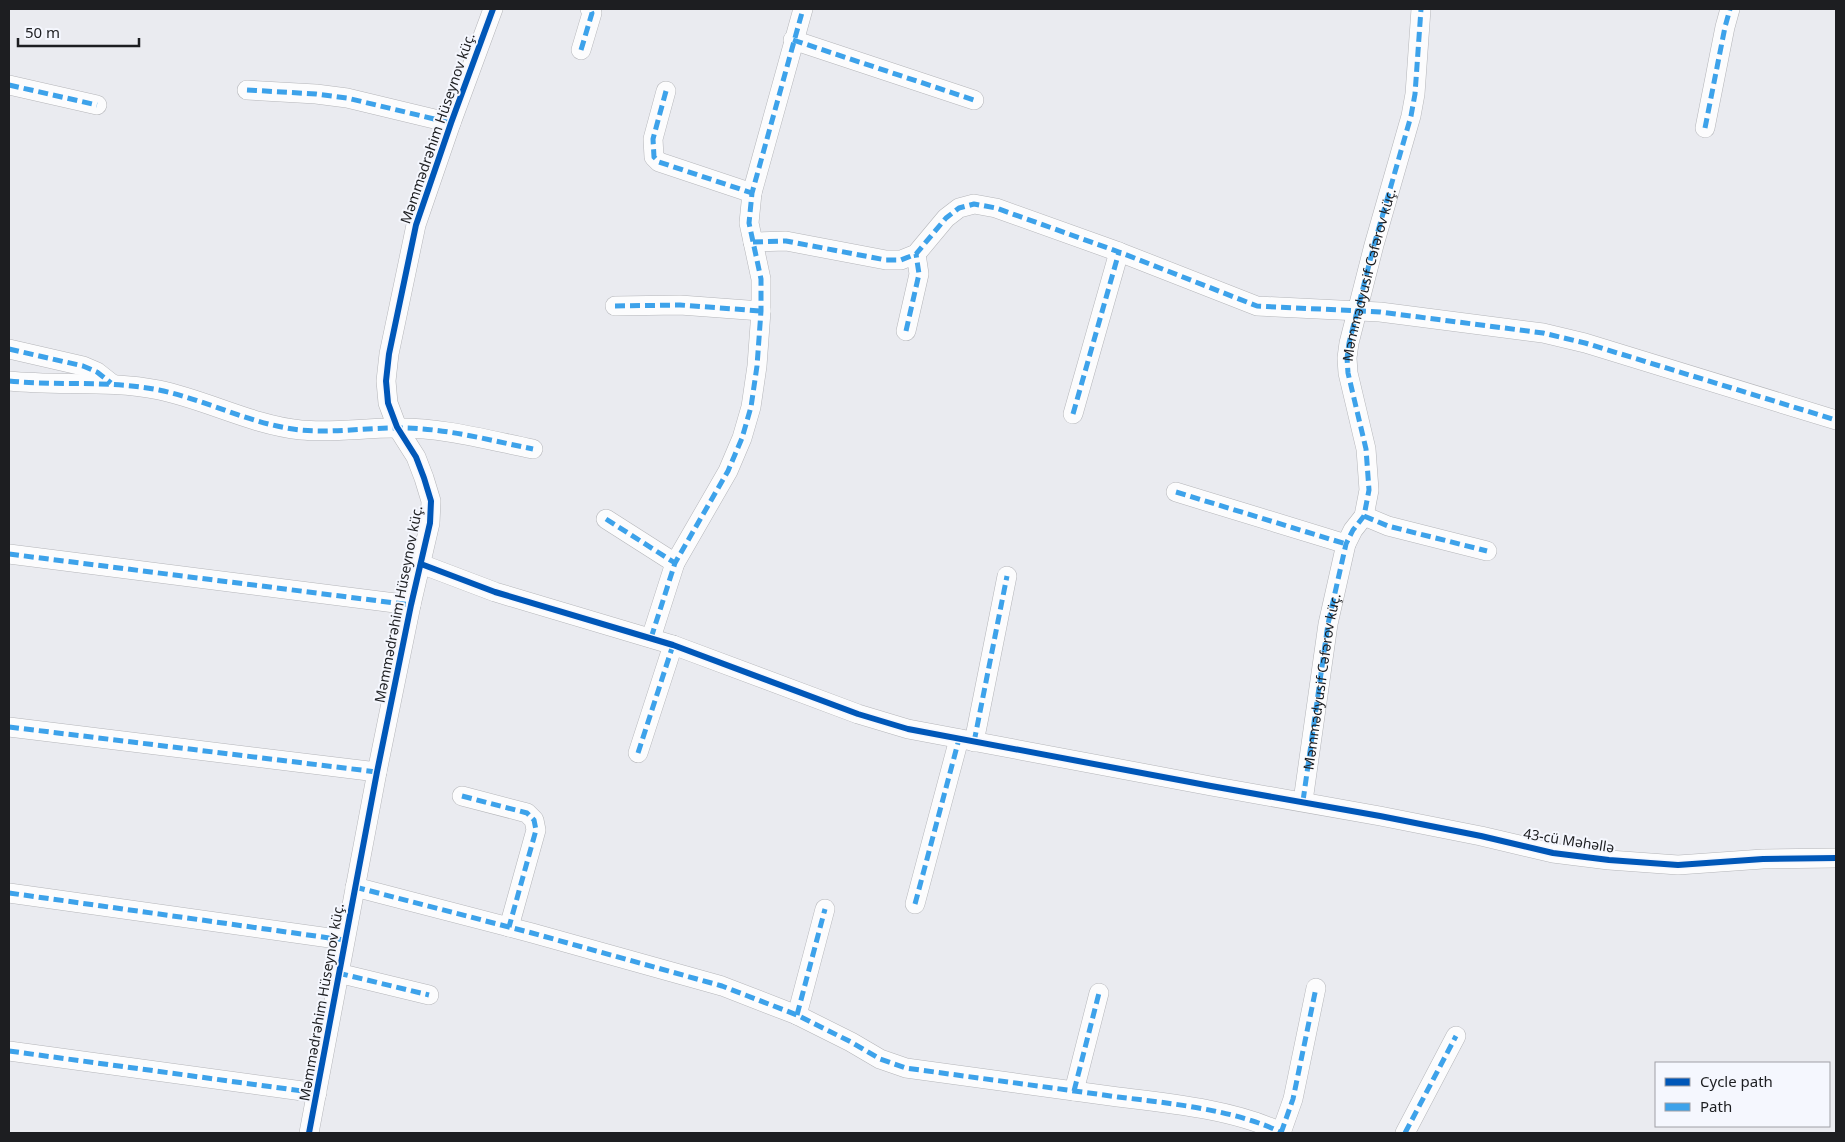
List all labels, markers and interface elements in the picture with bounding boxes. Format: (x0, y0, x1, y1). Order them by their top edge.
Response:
scale bar (18, 15, 139, 47)
text: 50 m (25, 22, 60, 42)
street label: Məmmədrəhim Hüseynov küç. (395, 30, 479, 226)
street label: Məmmədyusif Cəfərov küç. (1337, 186, 1399, 362)
street label: Məmmədrəhim Hüseynov küç. (370, 504, 426, 704)
street label: Məmmədyusif Cəfərov küç. (1298, 591, 1344, 771)
street label: 43-cü Məhəllə (1522, 823, 1616, 857)
street label: Məmmədrəhim Hüseynov küç. (294, 902, 348, 1102)
legend (1655, 1062, 1830, 1127)
text: Cycle path (1700, 1071, 1773, 1091)
text: Path (1700, 1096, 1732, 1116)

